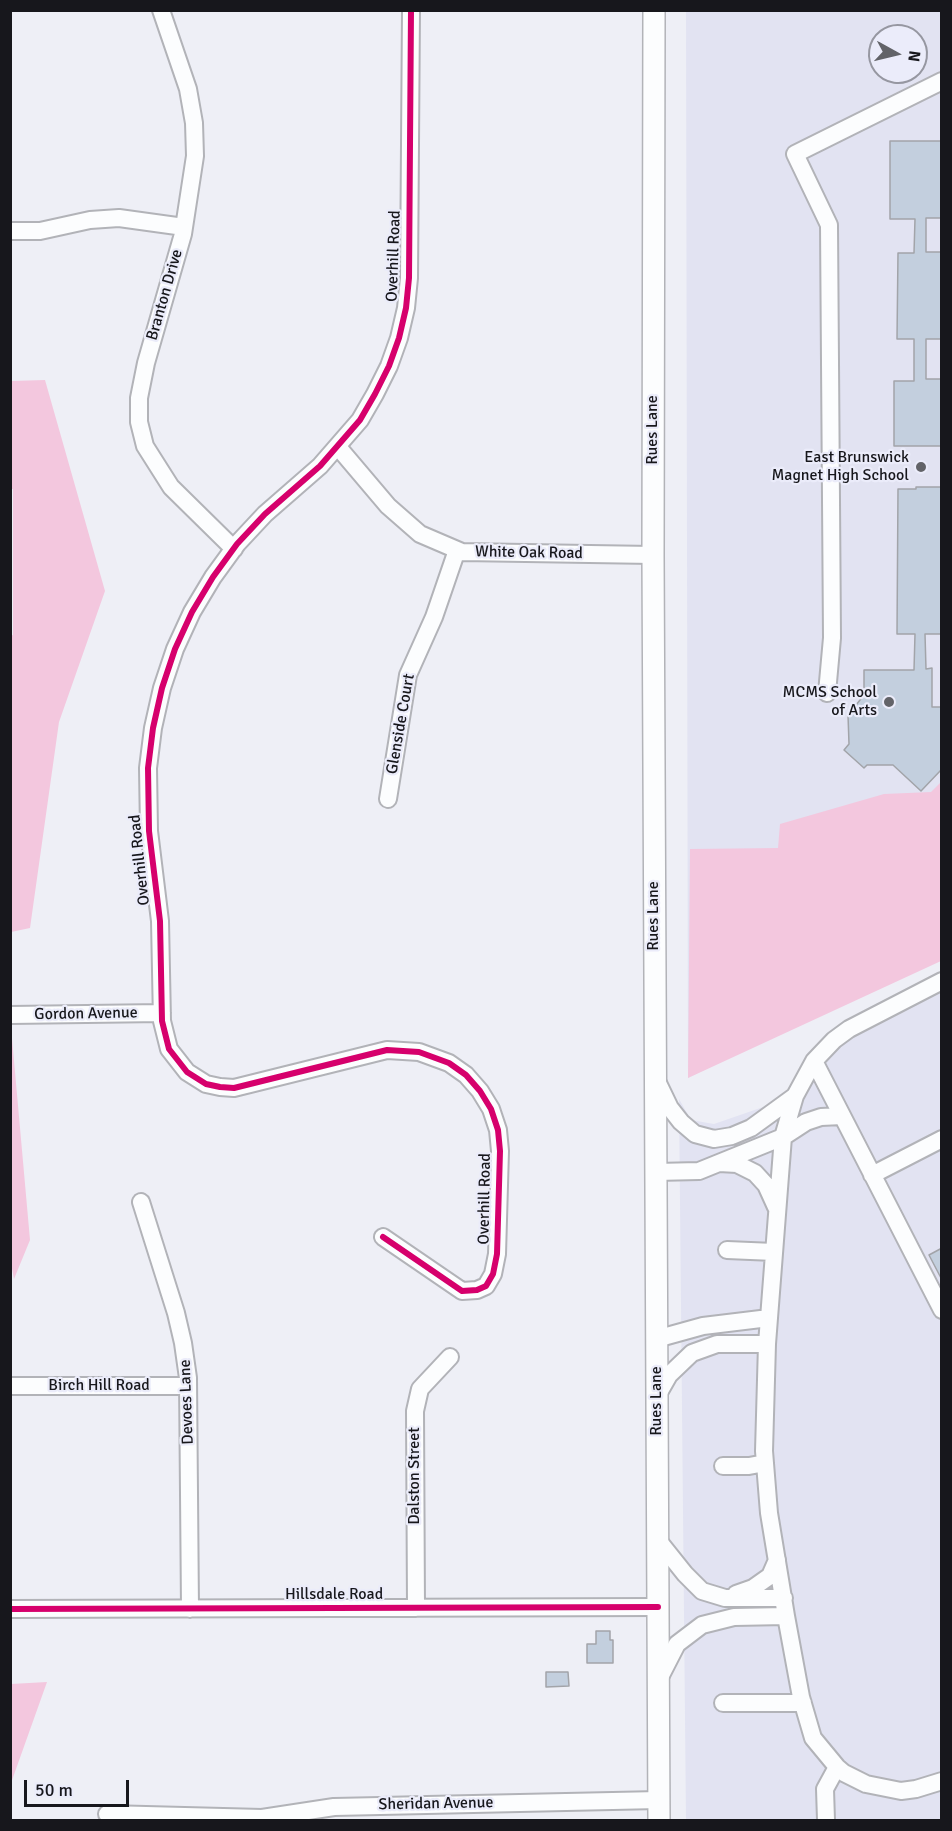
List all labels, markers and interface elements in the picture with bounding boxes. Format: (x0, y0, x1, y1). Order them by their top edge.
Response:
north arrow (868, 24, 928, 84)
text: N (903, 49, 925, 63)
street label: Overhill Road (383, 210, 405, 302)
street label: Branton Drive (143, 247, 187, 343)
street label: Rues Lane (643, 395, 663, 465)
place label: East Brunswick Magnet High School (771, 448, 909, 486)
marker: East Brunswick Magnet High School (914, 460, 928, 474)
street label: White Oak Road (475, 542, 583, 564)
street label: Glenside Court (383, 672, 419, 776)
place label: MCMS School of Arts (783, 683, 877, 721)
marker: MCMS School of Arts (882, 695, 896, 709)
street label: Overhill Road (126, 813, 154, 907)
street label: Rues Lane (644, 881, 664, 951)
street label: Gordon Avenue (34, 1003, 138, 1025)
street label: Overhill Road (475, 1153, 495, 1245)
street label: Devoes Lane (176, 1359, 198, 1445)
street label: Rues Lane (647, 1366, 667, 1436)
street label: Birch Hill Road (48, 1376, 150, 1396)
street label: Dalston Street (405, 1427, 425, 1525)
street label: Hillsdale Road (285, 1585, 383, 1605)
scale bar (27, 1768, 132, 1806)
text: 50 m (35, 1779, 73, 1801)
street label: Sheridan Avenue (378, 1793, 494, 1815)

